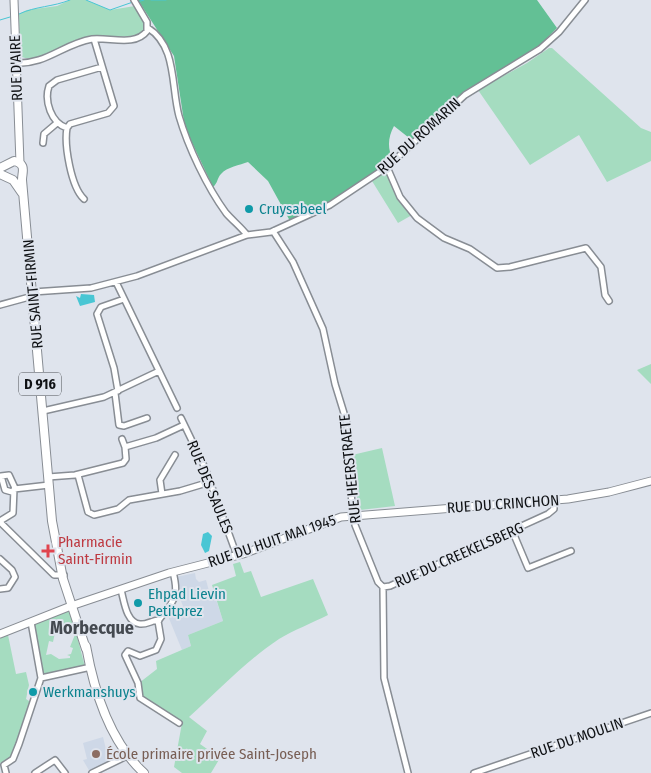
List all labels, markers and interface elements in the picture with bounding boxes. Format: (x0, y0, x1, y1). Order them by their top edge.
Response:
street label: RUE D'AIRE (6, 35, 26, 101)
street label: RUE DU ROMARIN (374, 94, 464, 178)
place label: Cruysabeel (259, 200, 327, 218)
marker: Cruysabeel (243, 203, 255, 215)
street label: RUE SAINT-FIRMIN (19, 238, 47, 350)
road number: D 916 (19, 372, 61, 396)
street label: RUE HEERSTRAETE (335, 413, 365, 525)
street label: RUE DES SAULES (183, 438, 237, 536)
street label: RUE DU CRINCHON (446, 491, 560, 517)
street label: RUE DU HUIT MAI 1945 (206, 511, 338, 571)
street label: RUE DU CREEKELSBERG (392, 518, 526, 592)
place label: Pharmacie Saint-Firmin (58, 533, 133, 568)
marker: Pharmacie Saint-Firmin (42, 545, 54, 557)
place label: Ehpad Lievin Petitprez (148, 585, 226, 620)
marker: Ehpad Lievin Petitprez (132, 597, 144, 609)
district label: Morbecque (50, 617, 134, 639)
place label: Werkmanshuys (43, 683, 136, 701)
marker: Werkmanshuys (27, 686, 39, 698)
street label: RUE DU MOULIN (528, 714, 626, 762)
place label: École primaire privée Saint-Joseph (106, 745, 317, 763)
marker: École primaire privée Saint-Joseph (90, 748, 102, 760)

